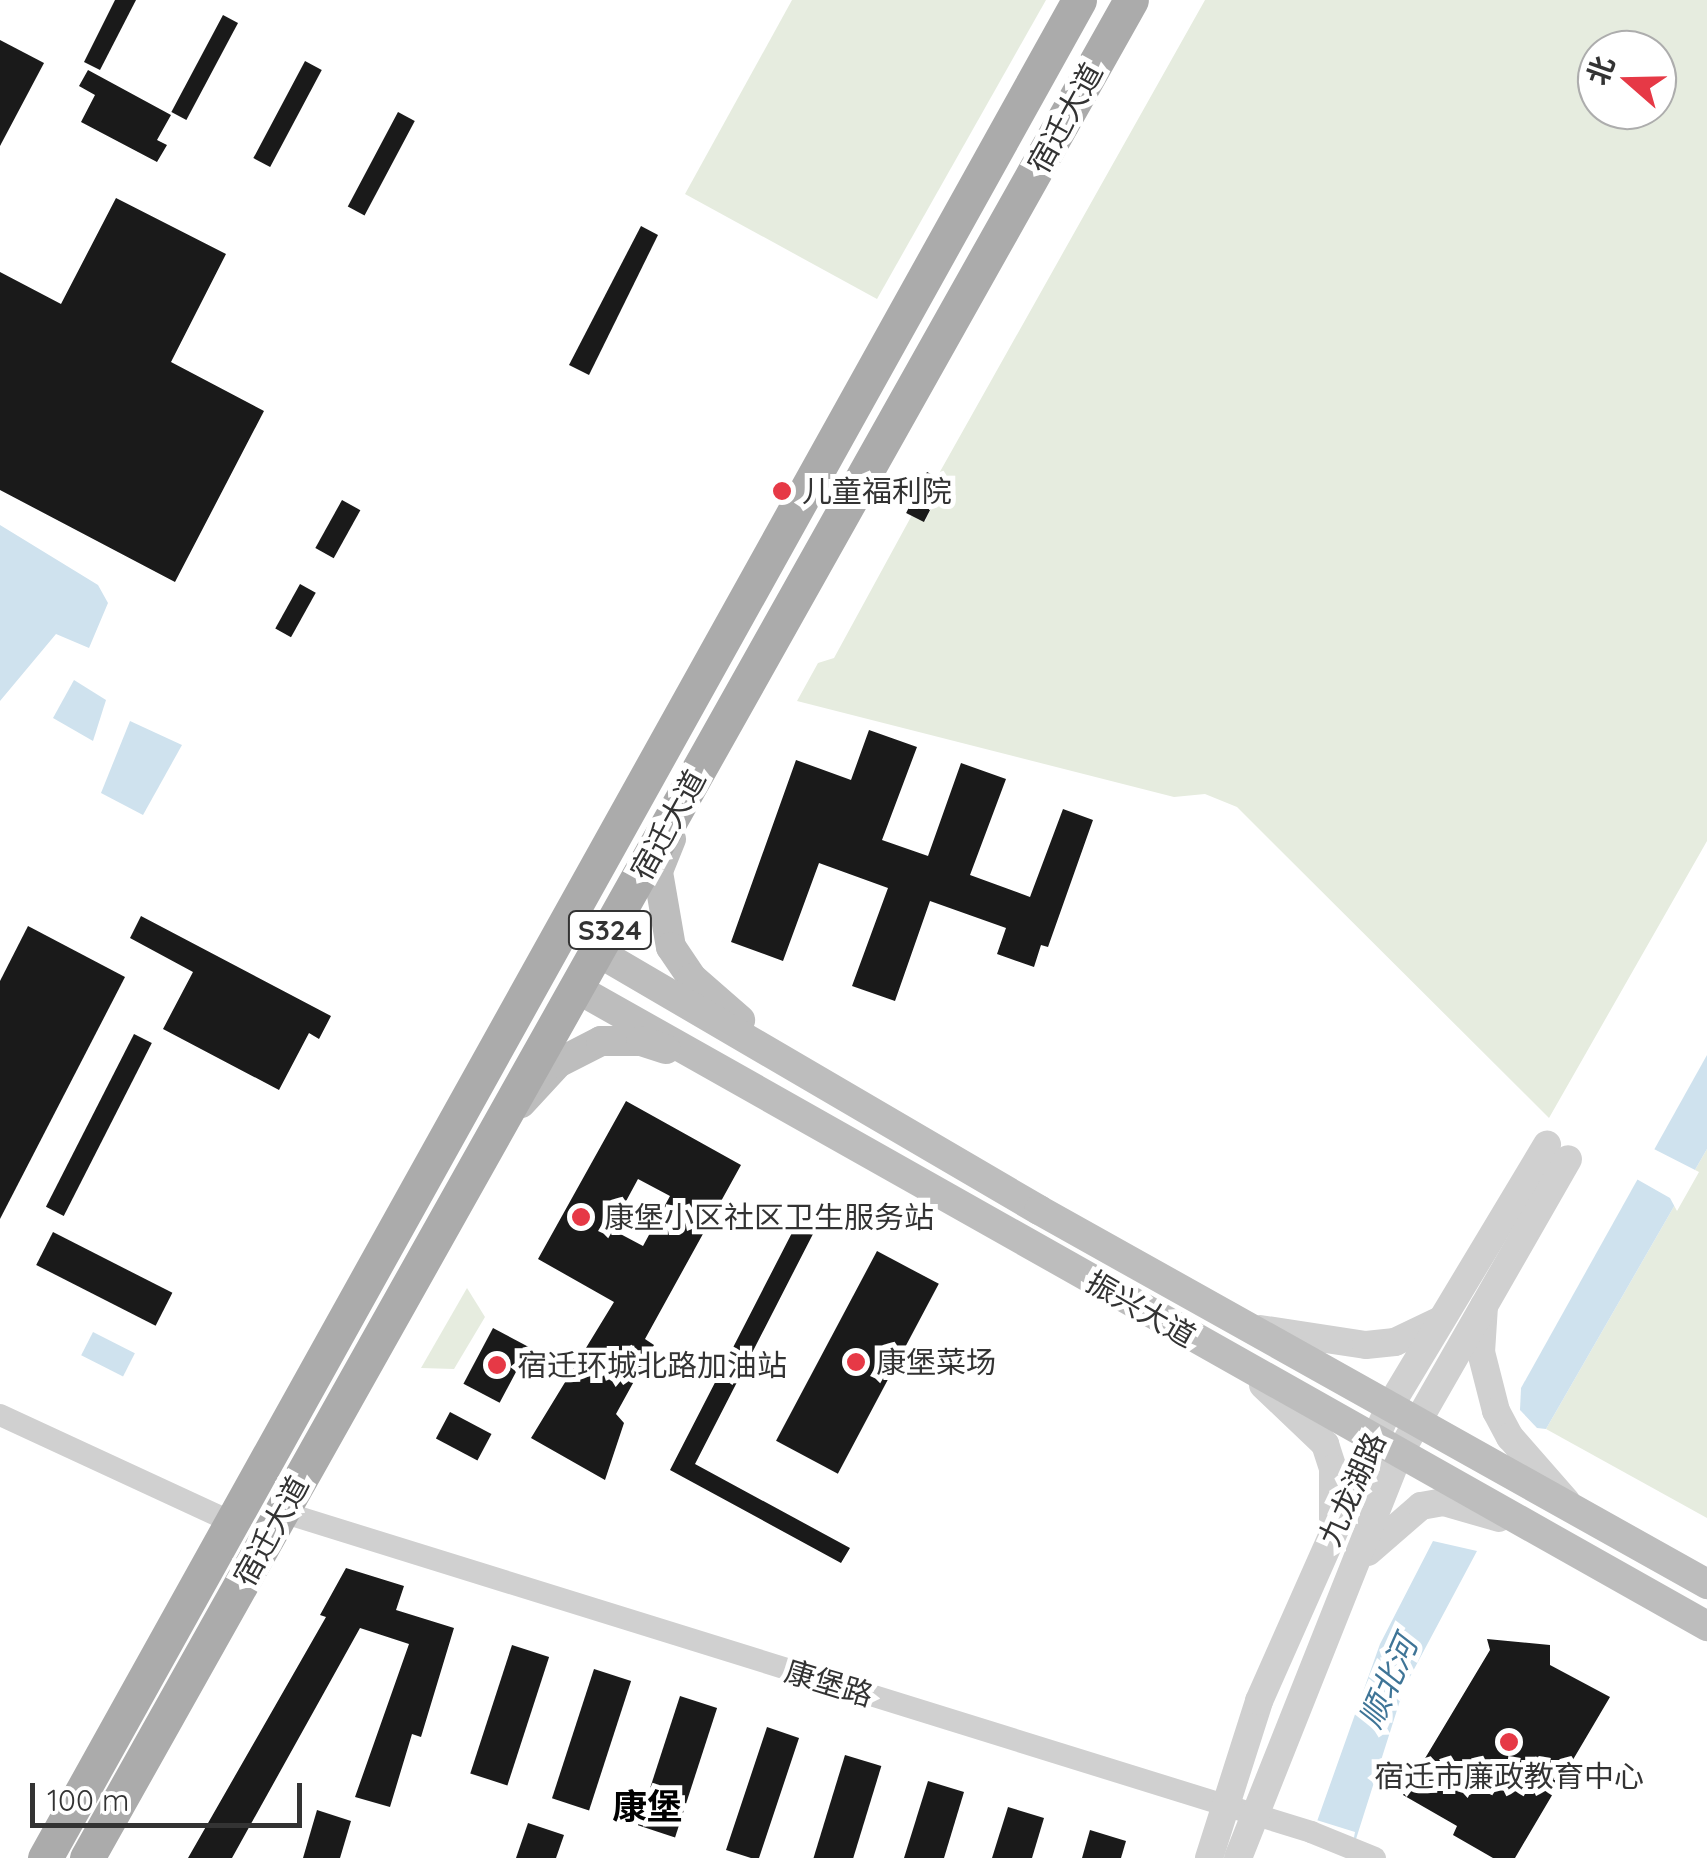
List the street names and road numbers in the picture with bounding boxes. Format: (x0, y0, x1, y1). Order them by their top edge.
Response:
street label: 宿迁大道 (1020, 57, 1110, 179)
street label: 宿迁大道 (623, 764, 713, 886)
road number: S324 (568, 907, 652, 953)
street label: 振兴大道 (1080, 1263, 1202, 1355)
street label: 九龙湖路 (1311, 1427, 1393, 1551)
street label: 宿迁大道 (226, 1470, 316, 1592)
street label: 康堡路 (781, 1653, 877, 1713)

